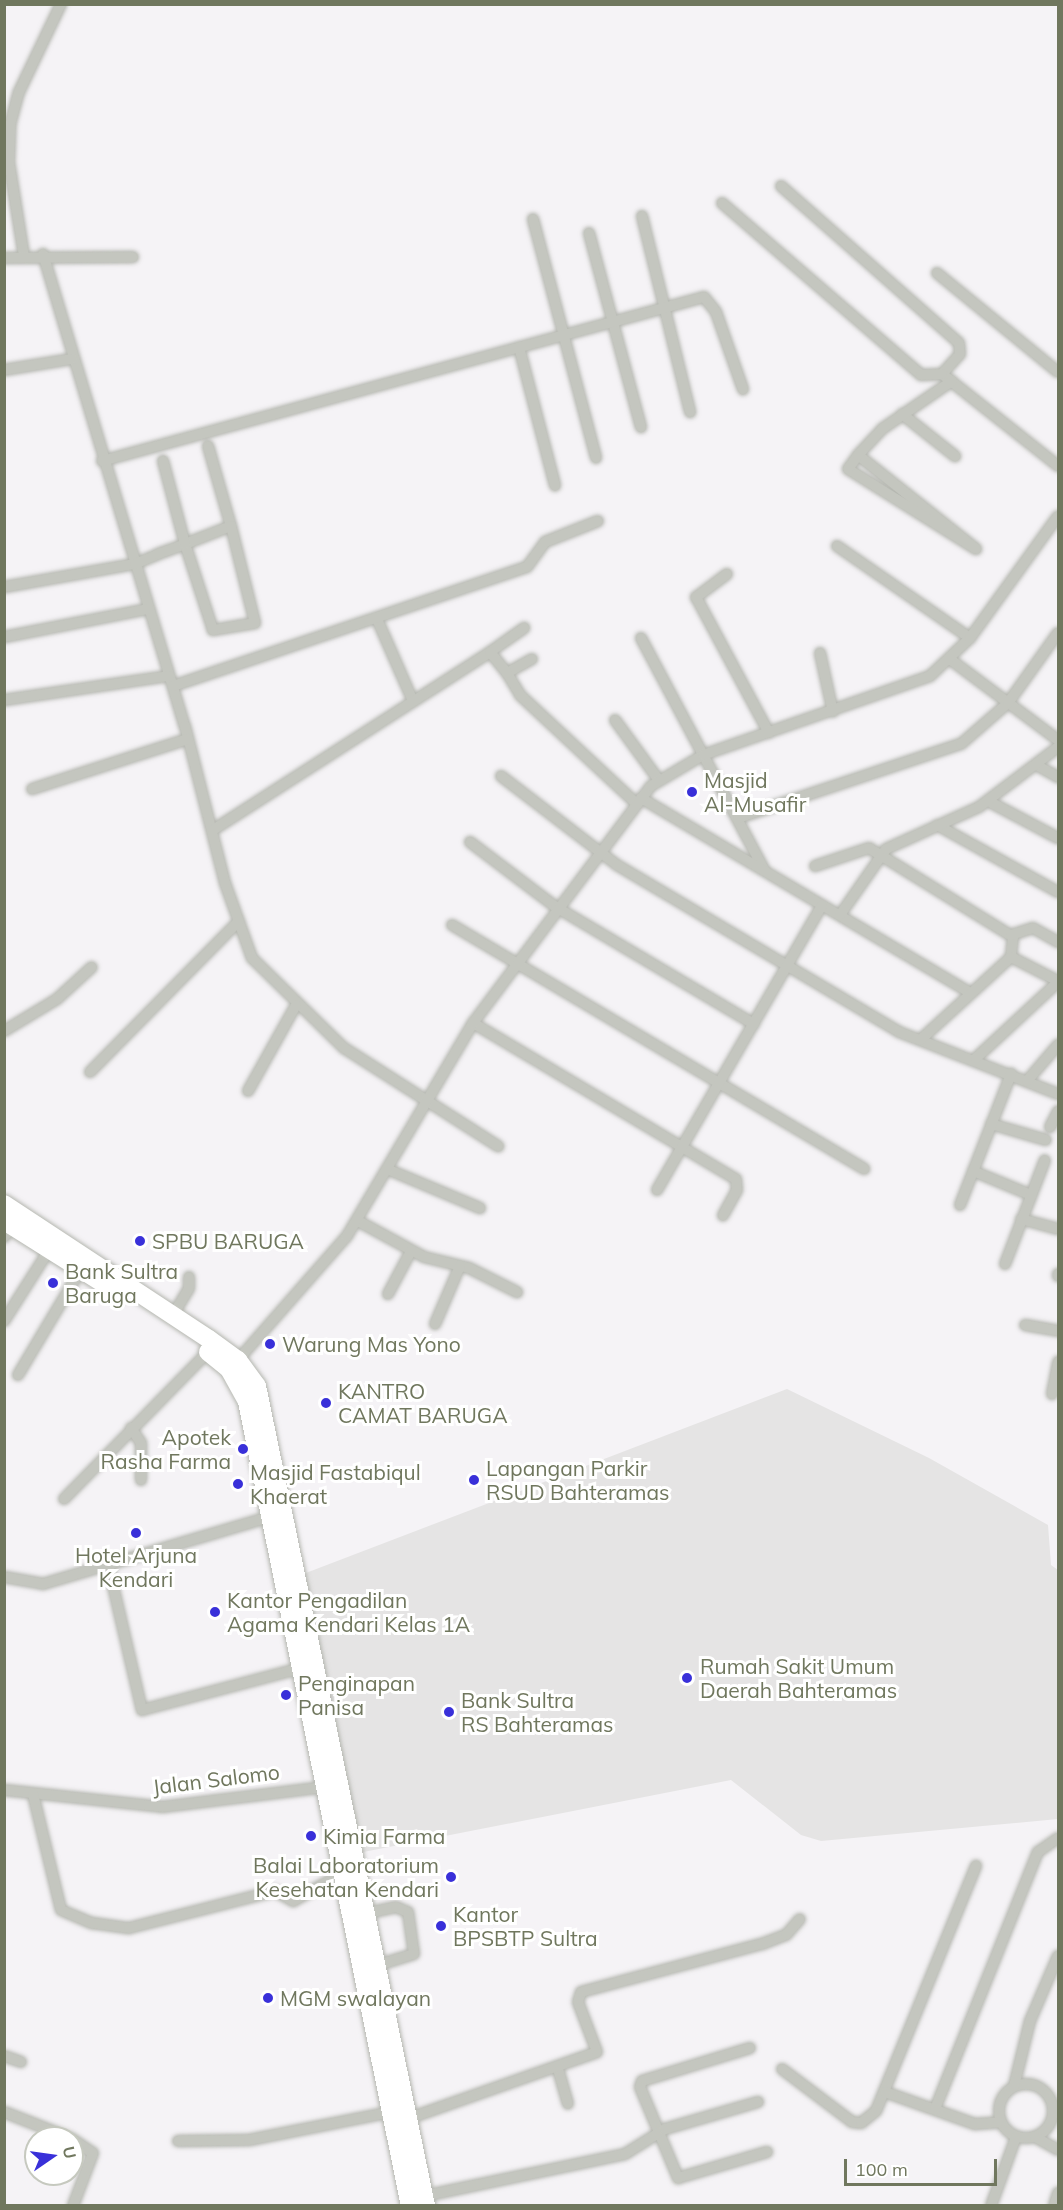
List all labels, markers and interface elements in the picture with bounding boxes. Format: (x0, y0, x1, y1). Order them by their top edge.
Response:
place label: Masjid Al-Musafir (704, 767, 806, 817)
marker: Masjid Al-Musafir (685, 785, 699, 799)
place label: SPBU BARUGA (152, 1228, 304, 1254)
marker: SPBU BARUGA (133, 1234, 147, 1248)
place label: Bank Sultra Baruga (65, 1258, 178, 1308)
marker: Bank Sultra Baruga (46, 1276, 60, 1290)
place label: Warung Mas Yono (282, 1331, 461, 1357)
marker: Warung Mas Yono (263, 1337, 277, 1351)
place label: KANTRO CAMAT BARUGA (338, 1378, 508, 1428)
marker: KANTRO CAMAT BARUGA (319, 1396, 333, 1410)
place label: Apotek Rasha Farma (100, 1424, 231, 1474)
marker: Apotek Rasha Farma (236, 1442, 250, 1456)
place label: Lapangan Parkir RSUD Bahteramas (486, 1455, 670, 1505)
place label: Masjid Fastabiqul Khaerat (250, 1459, 421, 1509)
marker: Lapangan Parkir RSUD Bahteramas (467, 1473, 481, 1487)
marker: Masjid Fastabiqul Khaerat (231, 1477, 245, 1491)
marker: Hotel Arjuna Kendari (129, 1526, 143, 1540)
place label: Hotel Arjuna Kendari (75, 1542, 197, 1592)
place label: Kantor Pengadilan Agama Kendari Kelas 1A (227, 1587, 470, 1637)
marker: Kantor Pengadilan Agama Kendari Kelas 1A (208, 1605, 222, 1619)
place label: Rumah Sakit Umum Daerah Bahteramas (700, 1653, 897, 1703)
marker: Rumah Sakit Umum Daerah Bahteramas (678, 1669, 696, 1687)
place label: Penginapan Panisa (298, 1670, 415, 1720)
place label: Bank Sultra RS Bahteramas (461, 1687, 614, 1737)
marker: Penginapan Panisa (279, 1688, 293, 1702)
marker: Bank Sultra RS Bahteramas (442, 1705, 456, 1719)
street label: Jalan Salomo (151, 1759, 281, 1799)
place label: Kimia Farma (323, 1823, 445, 1849)
marker: Kimia Farma (304, 1829, 318, 1843)
place label: Balai Laboratorium Kesehatan Kendari (253, 1852, 439, 1902)
marker: Balai Laboratorium Kesehatan Kendari (444, 1870, 458, 1884)
place label: Kantor BPSBTP Sultra (453, 1901, 598, 1951)
marker: Kantor BPSBTP Sultra (434, 1919, 448, 1933)
place label: MGM swalayan (280, 1985, 431, 2011)
marker: MGM swalayan (261, 1991, 275, 2005)
north arrow (24, 2126, 84, 2186)
text: U (59, 2144, 81, 2160)
scale bar (847, 2147, 1000, 2185)
text: 100 m (855, 2158, 908, 2181)

